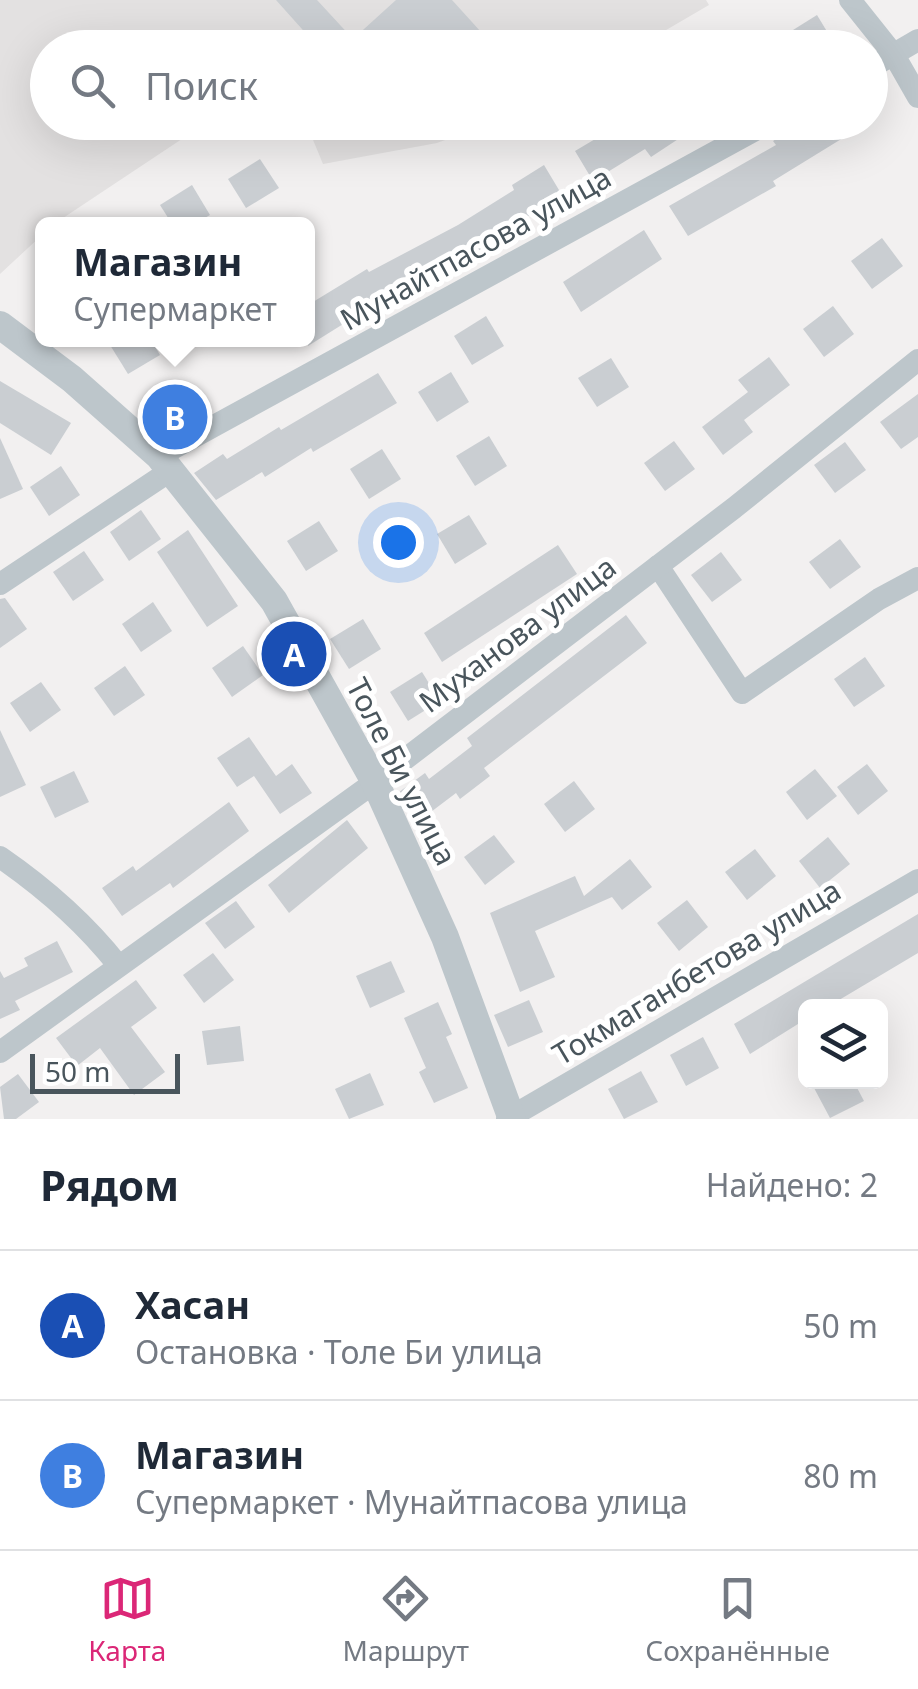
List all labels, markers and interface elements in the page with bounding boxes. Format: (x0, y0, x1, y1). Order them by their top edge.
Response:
search box (30, 30, 888, 140)
icon: search (65, 58, 120, 113)
text: Поиск (145, 59, 258, 111)
street label: Мунайтпасова улица (332, 156, 618, 339)
popup (35, 217, 315, 347)
text: Магазин (73, 235, 242, 287)
text: Супермаркет (73, 287, 277, 330)
pin: B (142, 380, 208, 454)
your location (373, 517, 424, 568)
street label: Муханова улица (410, 546, 624, 721)
pin: A (262, 616, 326, 692)
street label: Толе Би улица (338, 671, 467, 872)
street label: Токмаганбетова улица (545, 869, 848, 1074)
map controls (798, 999, 888, 1089)
button: layers (798, 999, 888, 1089)
scale bar (30, 1049, 180, 1094)
text: 50 m (45, 1052, 111, 1090)
text: Рядом (40, 1156, 179, 1213)
text: Найдено: 2 (706, 1163, 878, 1206)
text: Хасан (135, 1278, 250, 1330)
text: A (61, 1304, 84, 1347)
text: 50 m (803, 1304, 878, 1347)
text: Остановка · Толе Би улица (135, 1330, 543, 1373)
text: Магазин (135, 1428, 304, 1480)
text: B (62, 1454, 83, 1497)
text: 80 m (803, 1454, 878, 1497)
text: Супермаркет · Мунайтпасова улица (135, 1480, 688, 1523)
tab: Карта (88, 1571, 166, 1669)
tab: Маршрут (343, 1571, 469, 1669)
tab: Сохранённые (645, 1571, 830, 1669)

